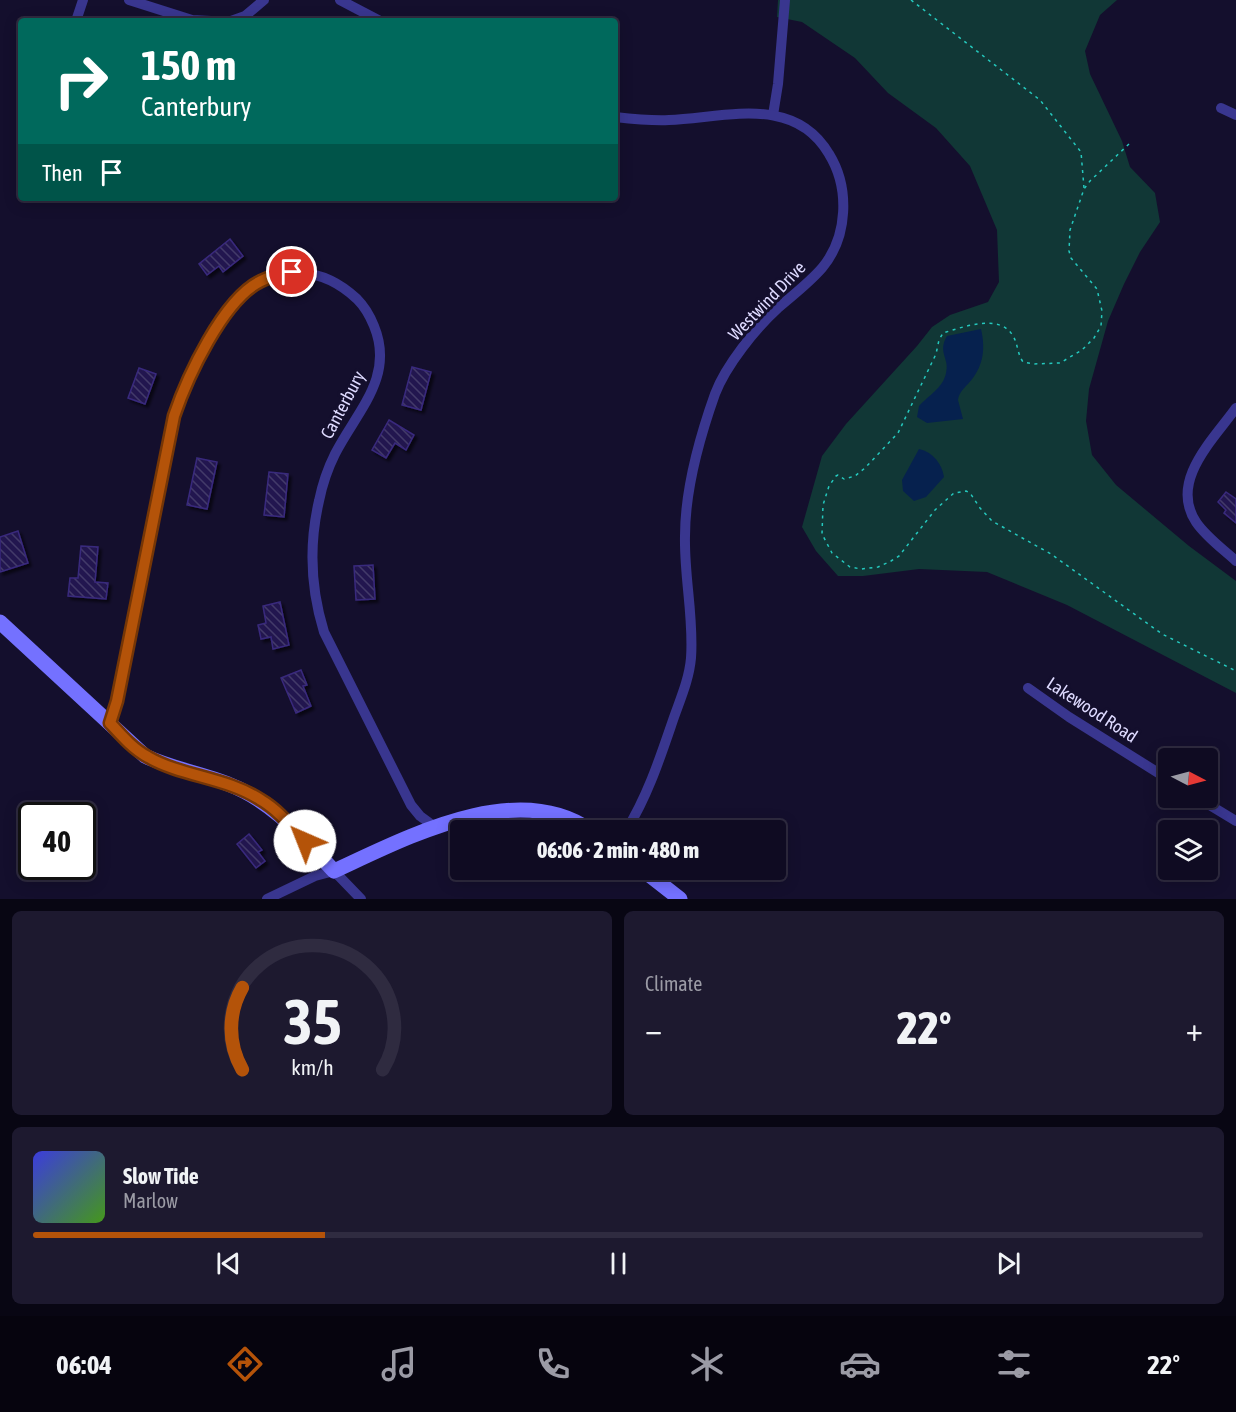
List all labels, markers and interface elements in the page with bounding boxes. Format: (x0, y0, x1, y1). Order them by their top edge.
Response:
text: 150 m (141, 41, 236, 89)
icon: right (42, 42, 120, 120)
text: Canterbury (141, 91, 251, 122)
icon: arrive (95, 156, 128, 189)
text: Then (42, 160, 83, 186)
pin (266, 246, 317, 297)
icon: arrive (275, 255, 308, 288)
street label: Westwind Drive (724, 257, 810, 345)
street label: Canterbury (316, 367, 369, 442)
street label: Lakewood Road (1043, 673, 1141, 747)
north arrow (1158, 748, 1218, 808)
map controls (1158, 748, 1218, 880)
speed limit sign: 40 (18, 802, 96, 880)
position arrow (273, 809, 337, 873)
button: layers (1158, 820, 1218, 880)
text: 06:06 · 2 min · 480 m (537, 837, 699, 863)
text: Climate (645, 972, 702, 995)
text: 35 (283, 986, 341, 1057)
text: 22° (897, 1002, 951, 1054)
text: − (645, 1010, 662, 1048)
text: + (1186, 1010, 1203, 1048)
text: km/h (291, 1055, 333, 1080)
text: Slow Tide (123, 1163, 199, 1189)
text: Marlow (123, 1189, 178, 1212)
icon: previous (212, 1247, 245, 1280)
icon: pause (602, 1247, 635, 1280)
icon: next (992, 1247, 1025, 1280)
icon: directions (224, 1343, 266, 1385)
icon: music (378, 1343, 420, 1385)
icon: phone (532, 1343, 574, 1385)
icon: climate (686, 1343, 728, 1385)
icon: car (839, 1343, 881, 1385)
icon: filters (993, 1343, 1035, 1385)
text: 06:04 (56, 1349, 112, 1380)
text: 22° (1147, 1349, 1180, 1380)

